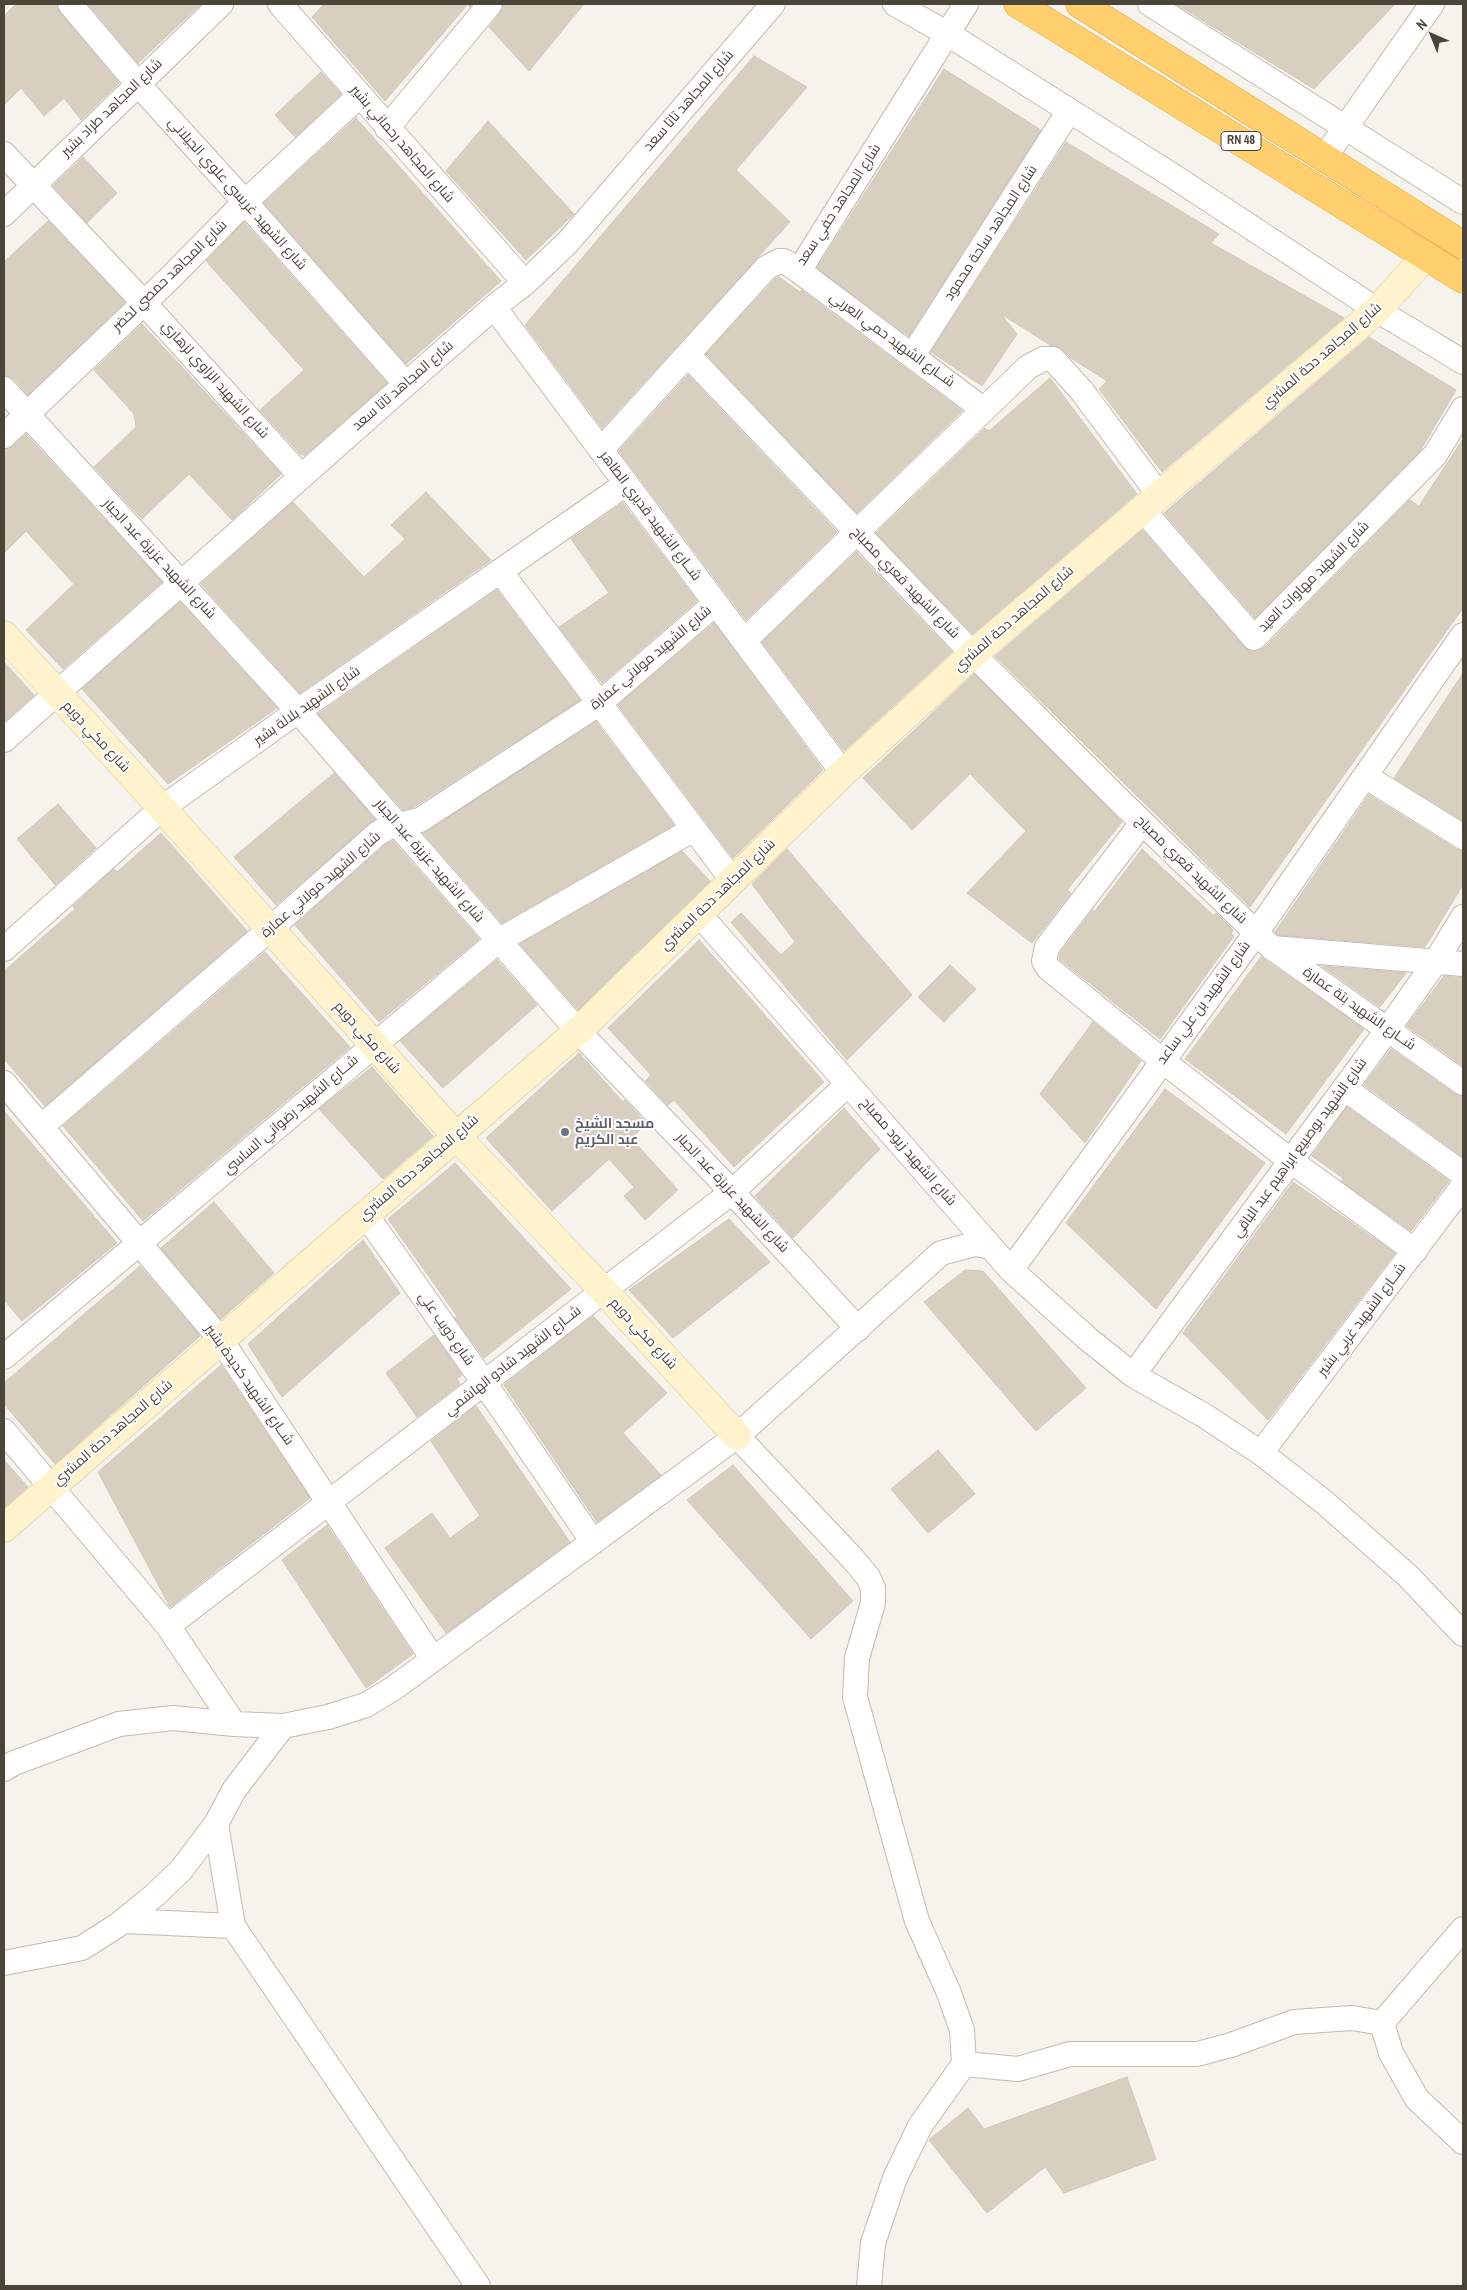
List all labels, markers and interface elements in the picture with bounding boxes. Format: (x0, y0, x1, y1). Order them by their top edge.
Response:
north arrow (1407, 10, 1457, 60)
text: N (1412, 15, 1431, 34)
street label: شارع المجاهد تاتا سعد (640, 47, 738, 155)
street label: شارع المجاهد طراد بشير (58, 55, 166, 161)
street label: شارع المجاهد رحماني بشير (346, 82, 458, 206)
street label: شارع الشهيد غريسي علوي الجيلاني (164, 114, 310, 274)
road number: RN 48 (1221, 132, 1261, 150)
street label: شارع المجاهد حفي سعد (793, 141, 885, 269)
street label: شارع المجاهد ساحة محمود (941, 162, 1041, 304)
street label: شارع المجاهد حمصي لخضر (109, 217, 231, 335)
street label: شــارع الشهيد حمي العربي (826, 289, 958, 391)
street label: شارع المجاهد دحة المشري (1259, 299, 1385, 413)
street label: شارع الشهيد الزاوي لزهاري (158, 318, 272, 442)
street label: شارع المجاهد تاتا سعد (349, 337, 457, 435)
street label: شــارع الشهيد قديري الطاهر (596, 448, 704, 584)
street label: شارع الشهيد عزيزة عبد الجبار (99, 495, 219, 623)
street label: شارع الشهيد مهاوات العيد (1255, 518, 1373, 636)
street label: شارع الشهيد قعري مصباح (847, 524, 963, 642)
street label: شارع المجاهد دحة المشري (951, 562, 1077, 676)
street label: شارع الشهيد مولاتي عمارة (587, 602, 715, 714)
street label: شارع الشهيد بلالة بشير (250, 663, 364, 749)
street label: شارع مكي دويم (59, 698, 133, 776)
street label: شارع الشهيد عزيزة عبد الجبار (371, 796, 487, 926)
street label: شارع الشهيد قعري مصباح (1132, 812, 1250, 928)
street label: شارع الشهيد مولاتي عمارة (258, 828, 384, 942)
street label: شارع المجاهد دحة المشري (657, 836, 779, 954)
street label: شارع الشهيد بن علي ساعد (1154, 938, 1254, 1068)
street label: شــارع الشهيد بتة عمارة (1299, 964, 1419, 1054)
street label: شارع مكي دويم (330, 998, 404, 1078)
street label: شــارع الشهيد رضواني الساسي (220, 1052, 362, 1178)
street label: شارع الشهيد بوصبيع ابراهيم عبد الباقي (1229, 1055, 1371, 1241)
street label: شارع الشهيد زيود مصباح (856, 1094, 960, 1210)
street label: شارع المجاهد دحة المشري (356, 1111, 482, 1225)
place label: مسجد الشيخ عبد الكريم (575, 1116, 654, 1148)
marker: مسجد الشيخ عبد الكريم (559, 1126, 571, 1138)
street label: شارع الشهيد عزيزة عبد الجبار (672, 1129, 792, 1257)
street label: شــارع الشهيد غربي بشير (1314, 1260, 1410, 1380)
street label: شارع ذويب علي (414, 1289, 478, 1369)
street label: شارع مكي دويم (606, 1295, 680, 1373)
street label: شــارع الشهيد شادو الهاشمي (441, 1302, 585, 1420)
street label: شــارع الشهيد كديدة بشير (201, 1321, 297, 1449)
street label: شارع المجاهد دحة المشري (50, 1376, 176, 1490)

